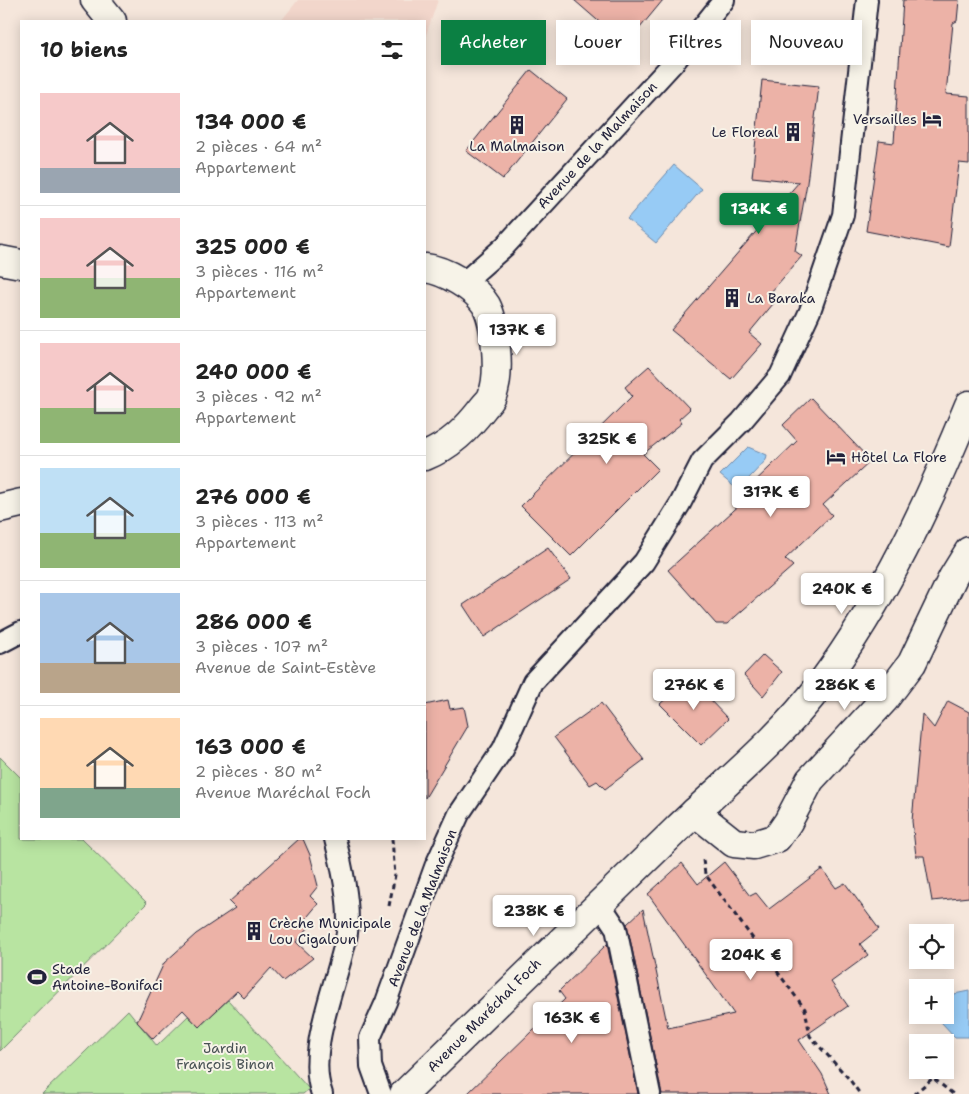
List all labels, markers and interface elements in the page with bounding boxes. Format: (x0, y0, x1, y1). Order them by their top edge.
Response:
chip: Acheter (441, 20, 546, 65)
chip: Louer (556, 20, 640, 65)
chip: Filtres (650, 20, 741, 65)
chip: Nouveau (751, 20, 862, 65)
text: 10 biens (40, 36, 128, 64)
icon: filters (378, 36, 406, 64)
street label: Avenue de la Malmaison (533, 77, 661, 212)
text: 134 000 € (195, 108, 307, 136)
hotel icon: Versailles (921, 108, 943, 130)
place label: Versailles (853, 110, 917, 128)
icon: home (80, 113, 140, 173)
building icon: La Malmaison (506, 114, 528, 136)
building icon: Le Floreal (782, 121, 804, 143)
place label: Le Floreal (711, 123, 779, 141)
text: 2 pièces · 64 m² (195, 136, 322, 157)
place label: La Malmaison (469, 137, 565, 155)
text: Appartement (195, 157, 296, 178)
pin: 134K € (718, 192, 800, 235)
text: 134K € (731, 198, 787, 219)
text: 325 000 € (195, 233, 310, 261)
icon: home (80, 238, 140, 298)
text: 3 pièces · 116 m² (195, 261, 324, 282)
text: Appartement (195, 282, 296, 303)
building icon: La Baraka (721, 287, 743, 309)
place label: La Baraka (747, 289, 816, 307)
pin: 137K € (476, 314, 558, 356)
text: 137K € (489, 319, 545, 340)
text: 240 000 € (195, 358, 311, 386)
icon: home (80, 363, 140, 423)
text: 3 pièces · 92 m² (195, 386, 322, 407)
text: Appartement (195, 407, 296, 428)
pin: 325K € (566, 422, 648, 465)
text: 325K € (577, 428, 637, 449)
hotel icon: Hôtel La Flore (825, 446, 847, 468)
place label: Hôtel La Flore (851, 448, 947, 466)
pin: 317K € (730, 476, 812, 518)
text: 317K € (743, 481, 799, 502)
text: 276 000 € (195, 483, 311, 511)
icon: home (80, 488, 140, 548)
text: 3 pièces · 113 m² (195, 511, 324, 532)
text: Appartement (195, 532, 296, 553)
pin: 240K € (801, 572, 883, 615)
text: 240K € (812, 578, 872, 599)
text: 286 000 € (195, 608, 312, 636)
icon: home (80, 613, 140, 673)
text: 3 pièces · 107 m² (195, 636, 328, 657)
text: Avenue de Saint-Estève (195, 657, 376, 678)
pin: 276K € (653, 668, 735, 711)
pin: 286K € (804, 668, 886, 711)
text: 276K € (664, 674, 724, 695)
text: 286K € (814, 674, 876, 695)
text: 163 000 € (195, 733, 306, 761)
icon: home (80, 738, 140, 798)
text: 2 pièces · 80 m² (195, 761, 322, 782)
text: Avenue Maréchal Foch (195, 782, 371, 803)
street label: Avenue de la Malmaison (384, 826, 461, 989)
pin: 238K € (493, 894, 575, 937)
text: 238K € (504, 900, 564, 921)
place label: Crèche Municipale Lou Cigaloun (269, 914, 392, 948)
building icon: Crèche Municipale Lou Cigaloun (243, 920, 265, 942)
map controls (909, 924, 954, 1079)
button: locate (909, 924, 954, 969)
pin: 204K € (710, 938, 792, 981)
text: 204K € (721, 944, 781, 965)
street label: Avenue Maréchal Foch (423, 954, 545, 1076)
place label: Stade Antoine-Bonifaci (52, 960, 163, 994)
sports icon: Stade Antoine-Bonifaci (26, 966, 48, 988)
button: + (909, 979, 954, 1024)
pin: 163K € (531, 1002, 613, 1044)
text: 163K € (544, 1007, 600, 1028)
button: − (909, 1034, 954, 1079)
park label: Jardin François Binon (176, 1039, 275, 1073)

